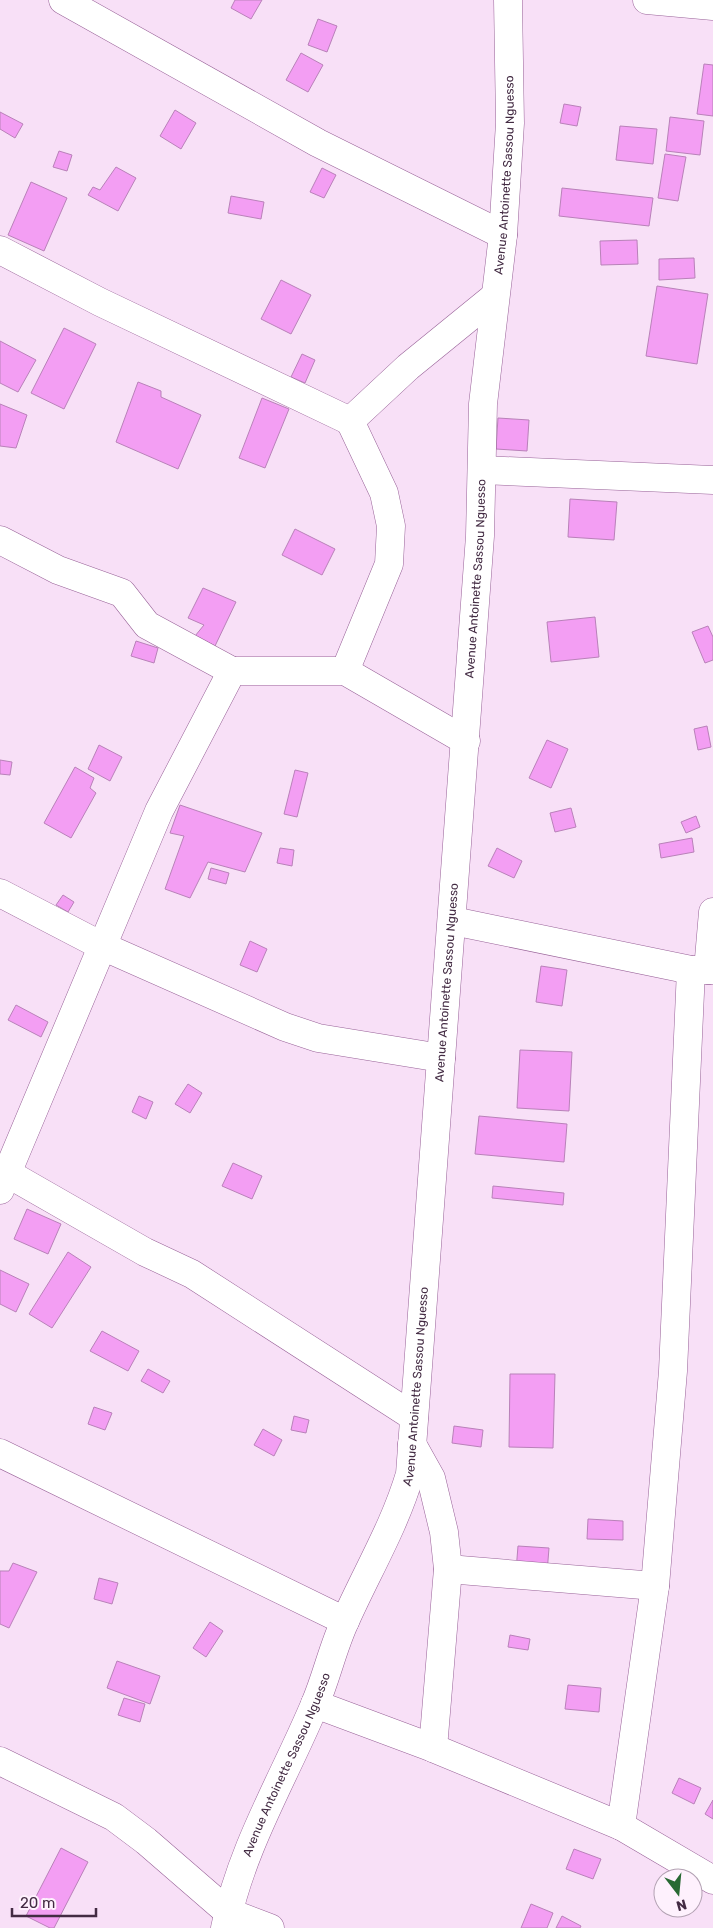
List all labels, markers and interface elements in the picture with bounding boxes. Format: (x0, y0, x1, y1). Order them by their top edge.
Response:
street label: Avenue Antoinette Sassou Nguesso (491, 75, 517, 275)
street label: Avenue Antoinette Sassou Nguesso (462, 479, 488, 679)
street label: Avenue Antoinette Sassou Nguesso (432, 882, 461, 1083)
street label: Avenue Antoinette Sassou Nguesso (400, 1286, 431, 1488)
street label: Avenue Antoinette Sassou Nguesso (240, 1671, 333, 1859)
north arrow (653, 1868, 703, 1918)
scale bar (12, 1886, 96, 1918)
text: 20 m (20, 1894, 55, 1912)
text: N (674, 1895, 689, 1915)

